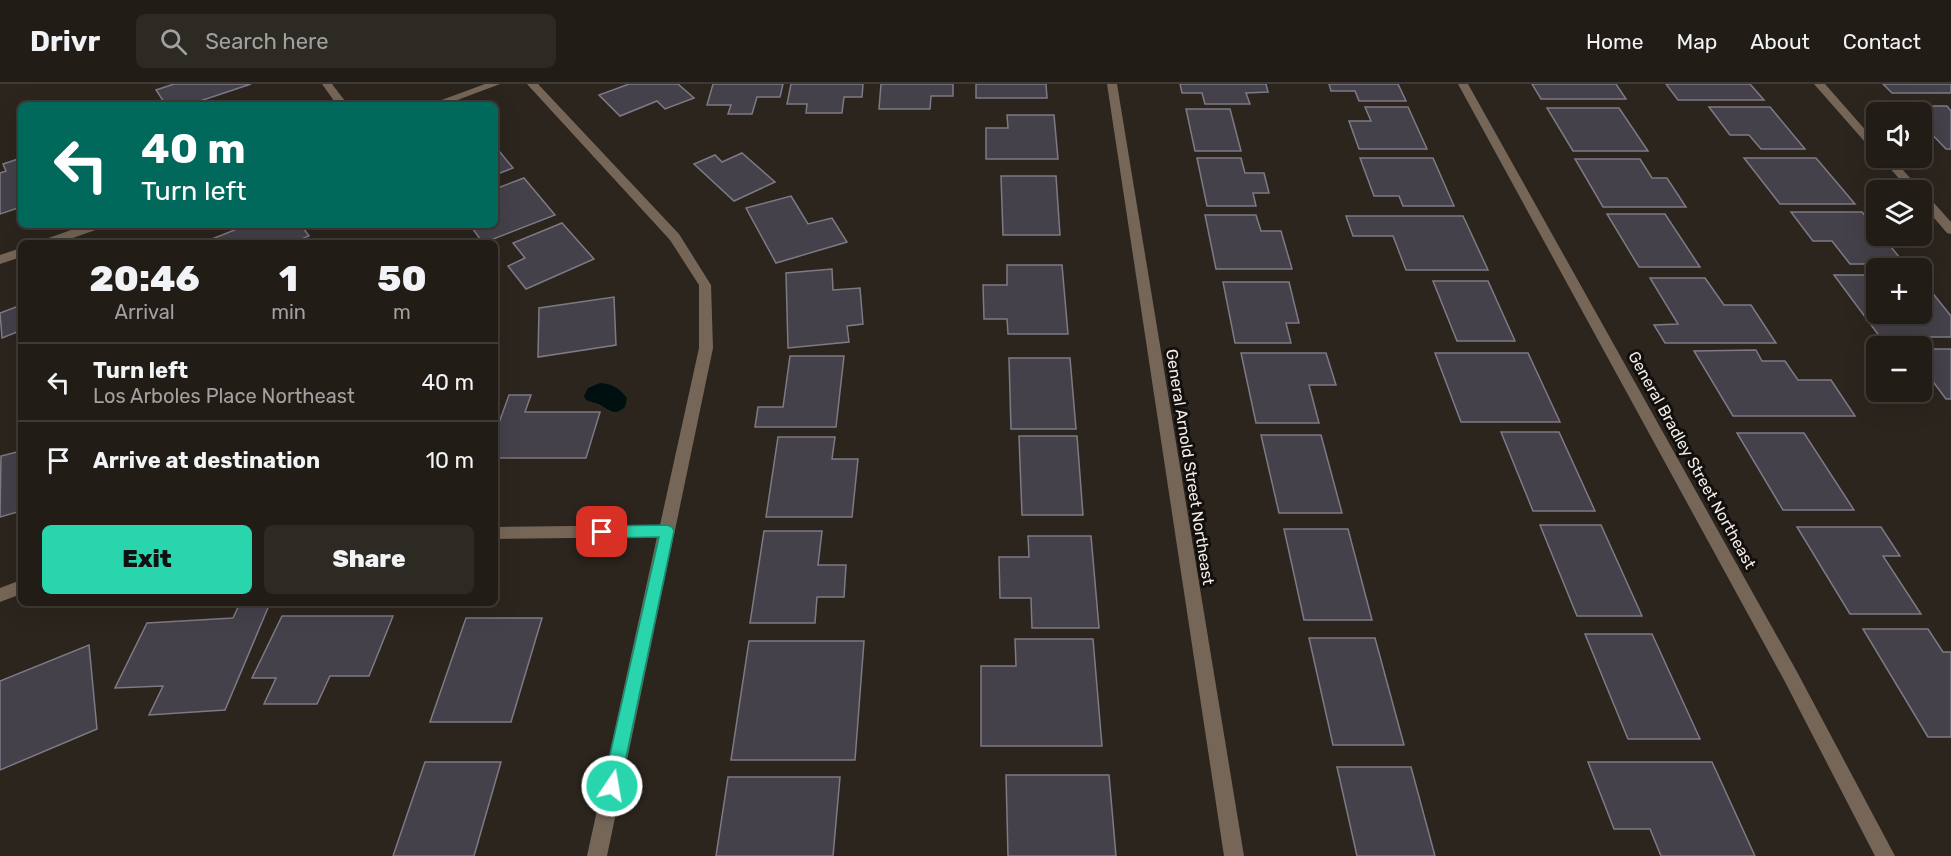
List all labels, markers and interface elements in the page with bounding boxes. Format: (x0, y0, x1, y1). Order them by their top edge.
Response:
search box (136, 14, 556, 68)
text: Drivr (30, 25, 100, 58)
icon: search (157, 25, 190, 58)
text: Search here (205, 28, 329, 55)
text: Home (1586, 29, 1643, 54)
text: Map (1676, 29, 1717, 54)
text: About (1750, 29, 1810, 54)
text: Contact (1843, 29, 1921, 54)
map controls (1866, 102, 1932, 402)
button: sound (1866, 102, 1932, 168)
text: 40 m (141, 124, 246, 174)
icon: left (42, 126, 120, 204)
text: Turn left (141, 175, 246, 207)
button: layers (1866, 180, 1932, 246)
text: 20:46 (89, 257, 200, 300)
text: 1 (279, 257, 298, 300)
text: 50 (377, 257, 427, 300)
button: + (1866, 258, 1932, 324)
text: Arrival (115, 300, 175, 324)
text: min (271, 300, 306, 324)
text: m (393, 300, 411, 324)
button: − (1866, 336, 1932, 402)
street label: General Arnold Street Northeast (1162, 348, 1218, 586)
street label: General Bradley Street Northeast (1624, 348, 1760, 572)
text: Turn left (93, 357, 188, 384)
icon: left (42, 366, 75, 399)
text: 40 m (421, 369, 474, 396)
text: Los Arboles Place Northeast (93, 384, 355, 408)
icon: arrive (42, 444, 75, 477)
text: Arrive at destination (93, 447, 320, 474)
text: 10 m (426, 447, 474, 474)
pin (576, 506, 627, 557)
icon: arrive (585, 515, 618, 548)
button: Exit (42, 525, 252, 594)
button: Share (264, 525, 474, 594)
position arrow (580, 754, 644, 818)

